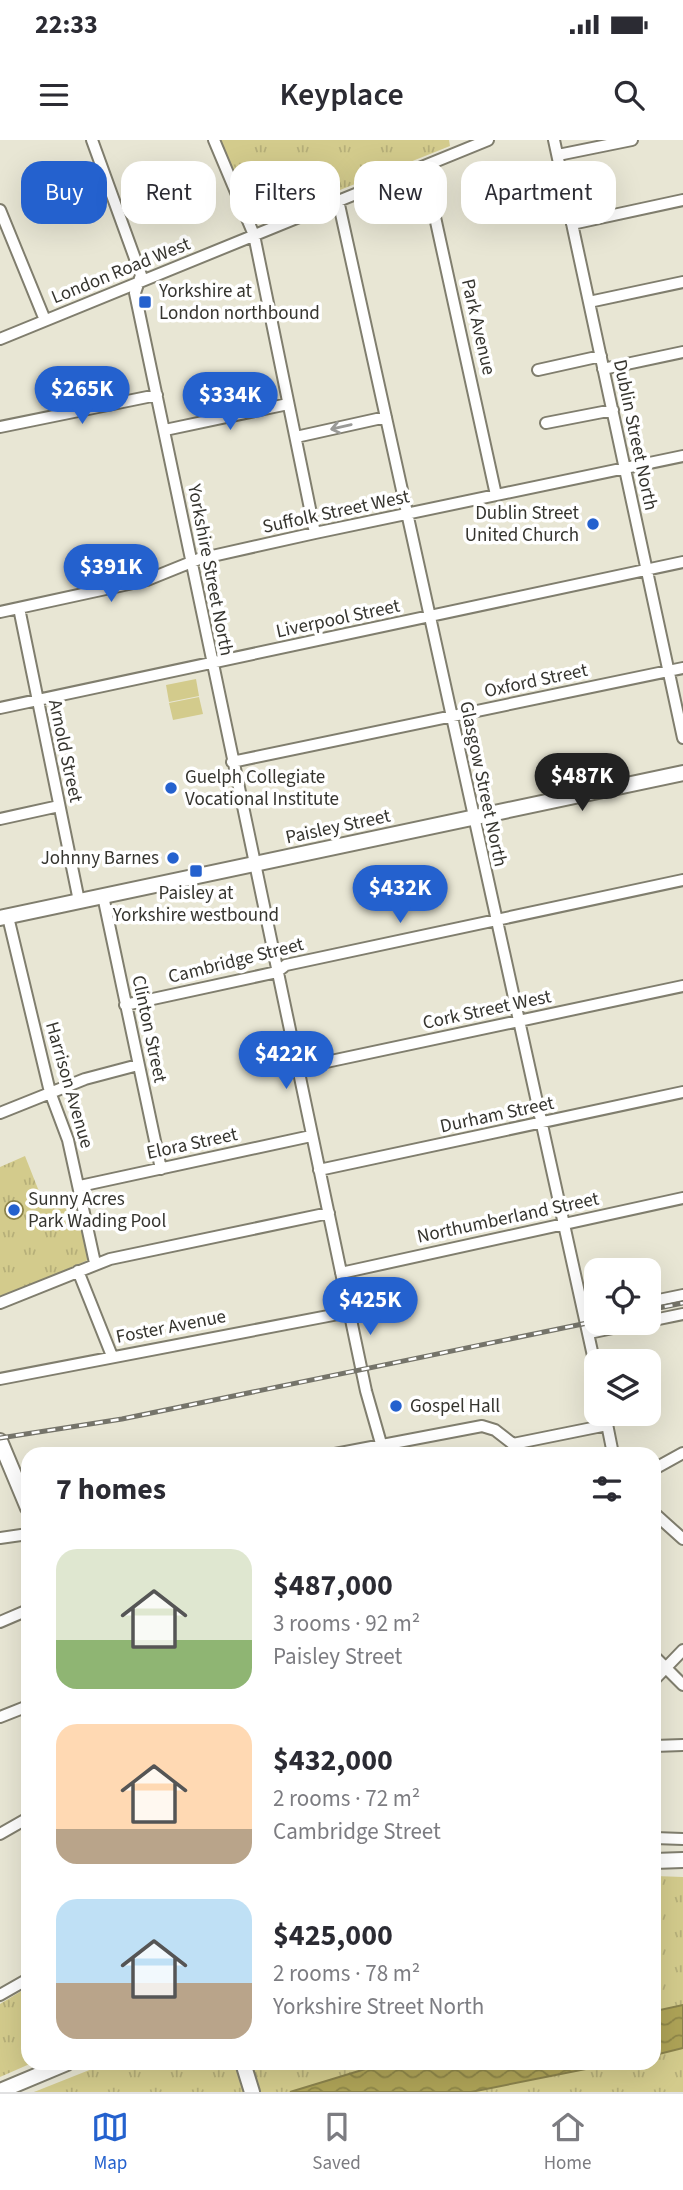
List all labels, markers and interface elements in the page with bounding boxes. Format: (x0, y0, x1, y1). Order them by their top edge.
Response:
text: 22:33 (35, 6, 98, 43)
text: Keyplace (279, 72, 404, 118)
icon: menu (35, 76, 73, 114)
icon: search (610, 76, 648, 114)
chip: Buy (21, 161, 107, 224)
chip: Rent (121, 161, 216, 224)
chip: Filters (230, 161, 340, 224)
chip: New (354, 161, 447, 224)
chip: Apartment (461, 161, 616, 224)
street label: London Road West (47, 231, 195, 311)
street label: Park Avenue (454, 276, 502, 378)
place label: Yorkshire at London northbound (158, 278, 320, 327)
marker: Yorkshire at London northbound (137, 294, 153, 310)
street label: Dublin Street North (606, 357, 664, 513)
pin: $265K (33, 366, 131, 426)
text: $265K (51, 372, 113, 405)
pin: $334K (181, 372, 279, 432)
text: $334K (199, 378, 261, 411)
one-way arrow (330, 421, 353, 434)
street label: Yorkshire Street North (180, 481, 240, 658)
street label: Suffolk Street West (260, 483, 412, 541)
place label: Dublin Street United Church (465, 500, 580, 549)
marker: Dublin Street United Church (585, 516, 601, 532)
pin: $391K (62, 545, 160, 604)
text: $391K (80, 550, 142, 583)
street label: Liverpool Street (274, 593, 403, 645)
street label: Oxford Street (482, 657, 591, 705)
street label: Arnold Street (41, 697, 89, 805)
street label: Glasgow Street North (452, 699, 514, 869)
pin: $487K (533, 754, 631, 813)
text: $487K (551, 759, 613, 792)
place label: Guelph Collegiate Vocational Institute (185, 764, 339, 813)
marker: Guelph Collegiate Vocational Institute (163, 780, 179, 796)
street label: Paisley Street (283, 803, 394, 851)
place label: Johnny Barnes (41, 845, 159, 872)
marker: Johnny Barnes (165, 850, 181, 866)
marker: Paisley at Yorkshire westbound (188, 863, 204, 879)
pin: $432K (351, 866, 449, 925)
text: $432K (369, 871, 431, 904)
place label: Paisley at Yorkshire westbound (112, 880, 279, 929)
street label: Cambridge Street (165, 931, 307, 991)
street label: Clinton Street (124, 973, 174, 1086)
street label: Cork Street West (420, 983, 554, 1037)
street label: Harrison Avenue (38, 1018, 100, 1152)
pin: $422K (237, 1032, 335, 1091)
text: $422K (255, 1037, 317, 1070)
street label: Durham Street (438, 1090, 557, 1140)
street label: Elora Street (144, 1121, 240, 1167)
street label: Northumberland Street (415, 1185, 602, 1250)
place label: Sunny Acres Park Wading Pool (28, 1186, 166, 1235)
marker: Sunny Acres Park Wading Pool (6, 1202, 22, 1218)
map controls (584, 1258, 661, 1426)
button: locate (584, 1258, 661, 1335)
pin: $425K (321, 1278, 419, 1337)
text: $425K (339, 1283, 401, 1316)
street label: Foster Avenue (114, 1303, 228, 1351)
button: layers (584, 1349, 661, 1426)
place label: Gospel Hall (410, 1393, 500, 1420)
marker: Gospel Hall (388, 1398, 404, 1414)
text: 7 homes (56, 1468, 166, 1511)
icon: filters (588, 1470, 626, 1508)
text: $487,000 (273, 1564, 393, 1607)
icon: home (112, 1577, 196, 1661)
text: 3 rooms · 92 m² (273, 1607, 420, 1640)
text: Paisley Street (273, 1640, 402, 1673)
text: $432,000 (273, 1739, 393, 1782)
icon: home (112, 1752, 196, 1836)
text: 2 rooms · 72 m² (273, 1782, 420, 1815)
text: Cambridge Street (273, 1815, 441, 1848)
text: $425,000 (273, 1914, 393, 1957)
icon: home (112, 1927, 196, 2011)
text: 2 rooms · 78 m² (273, 1957, 420, 1990)
text: Yorkshire Street North (273, 1990, 484, 2023)
tab: Map (91, 2108, 129, 2177)
tab: Saved (312, 2108, 361, 2177)
tab: Home (544, 2108, 592, 2177)

